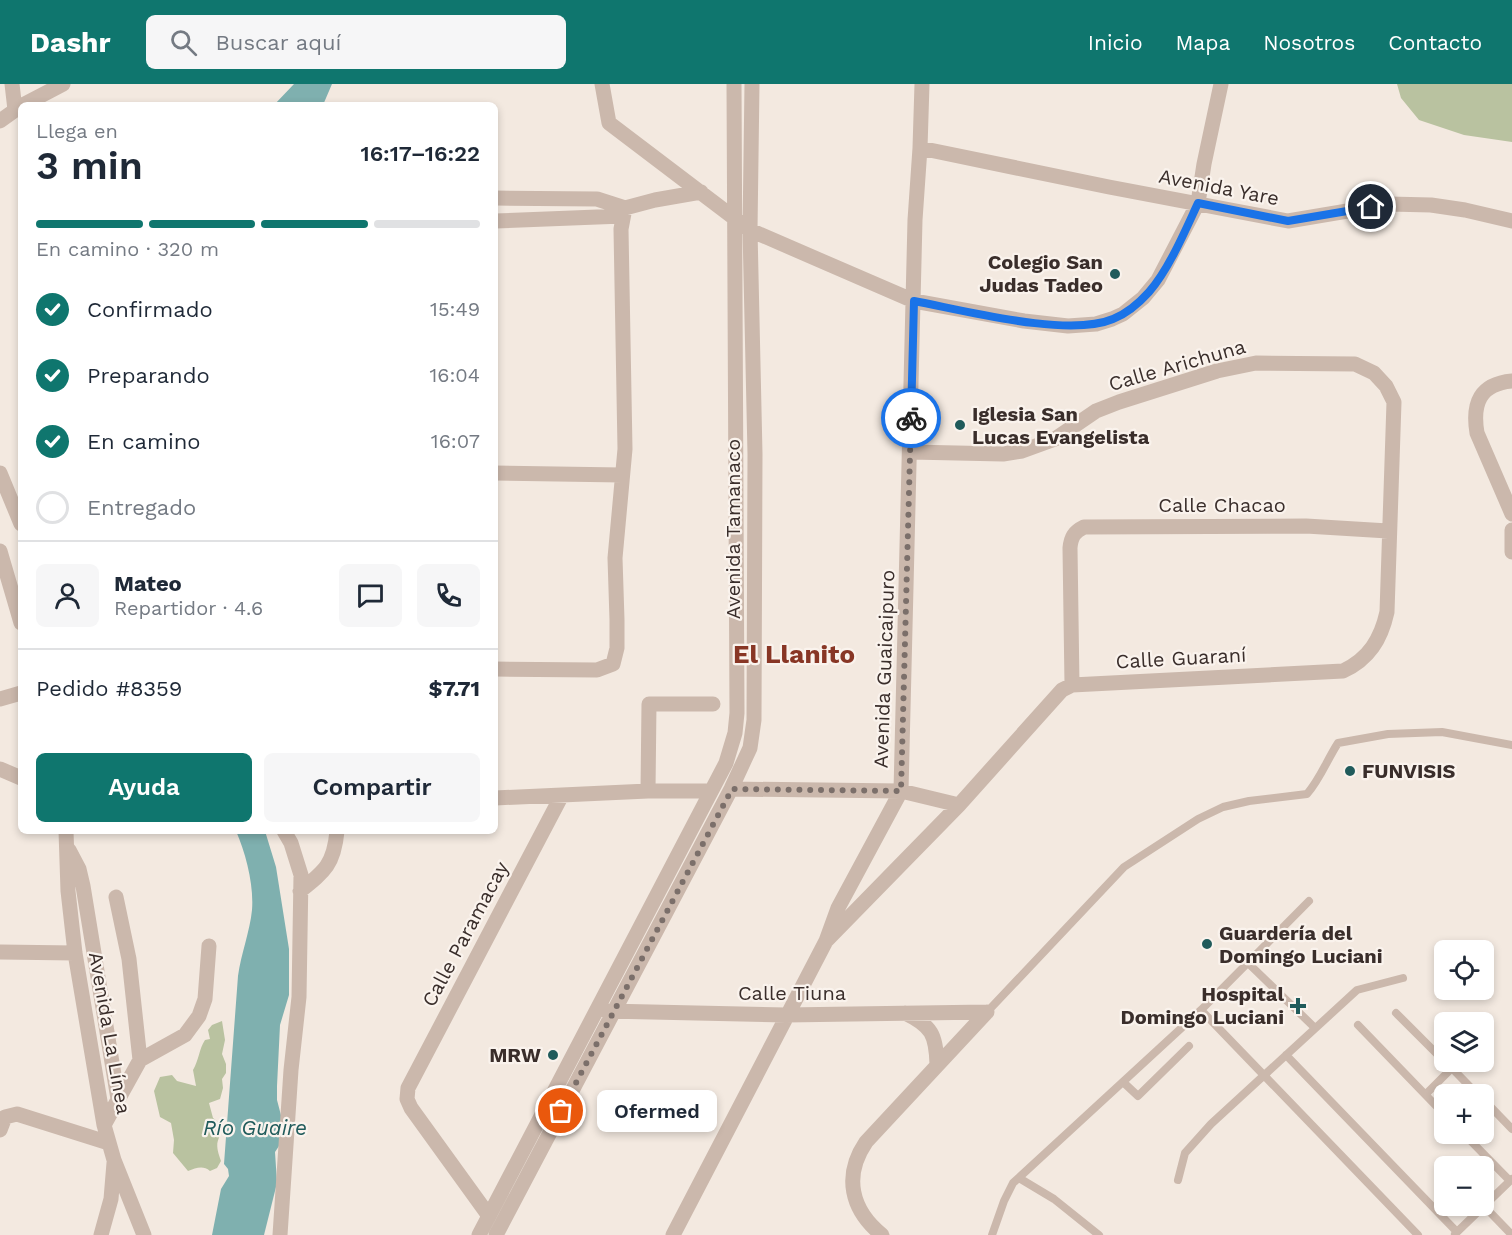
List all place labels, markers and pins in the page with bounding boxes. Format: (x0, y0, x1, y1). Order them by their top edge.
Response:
pin (1345, 181, 1396, 232)
place label: Colegio San Judas Tadeo (979, 250, 1103, 297)
marker: Colegio San Judas Tadeo (1108, 267, 1122, 281)
place label: Iglesia San Lucas Evangelista (972, 402, 1150, 449)
marker: Iglesia San Lucas Evangelista (953, 418, 967, 432)
place label: FUNVISIS (1362, 759, 1456, 783)
marker: FUNVISIS (1343, 764, 1357, 778)
place label: Guardería del Domingo Luciani (1219, 921, 1383, 968)
marker: Guardería del Domingo Luciani (1200, 937, 1214, 951)
place label: Hospital Domingo Luciani (1120, 982, 1284, 1029)
marker: Hospital Domingo Luciani (1289, 997, 1307, 1015)
place label: MRW (489, 1043, 541, 1067)
marker: MRW (546, 1048, 560, 1062)
pin (535, 1085, 586, 1136)
callout: Ofermed (597, 1090, 717, 1132)

